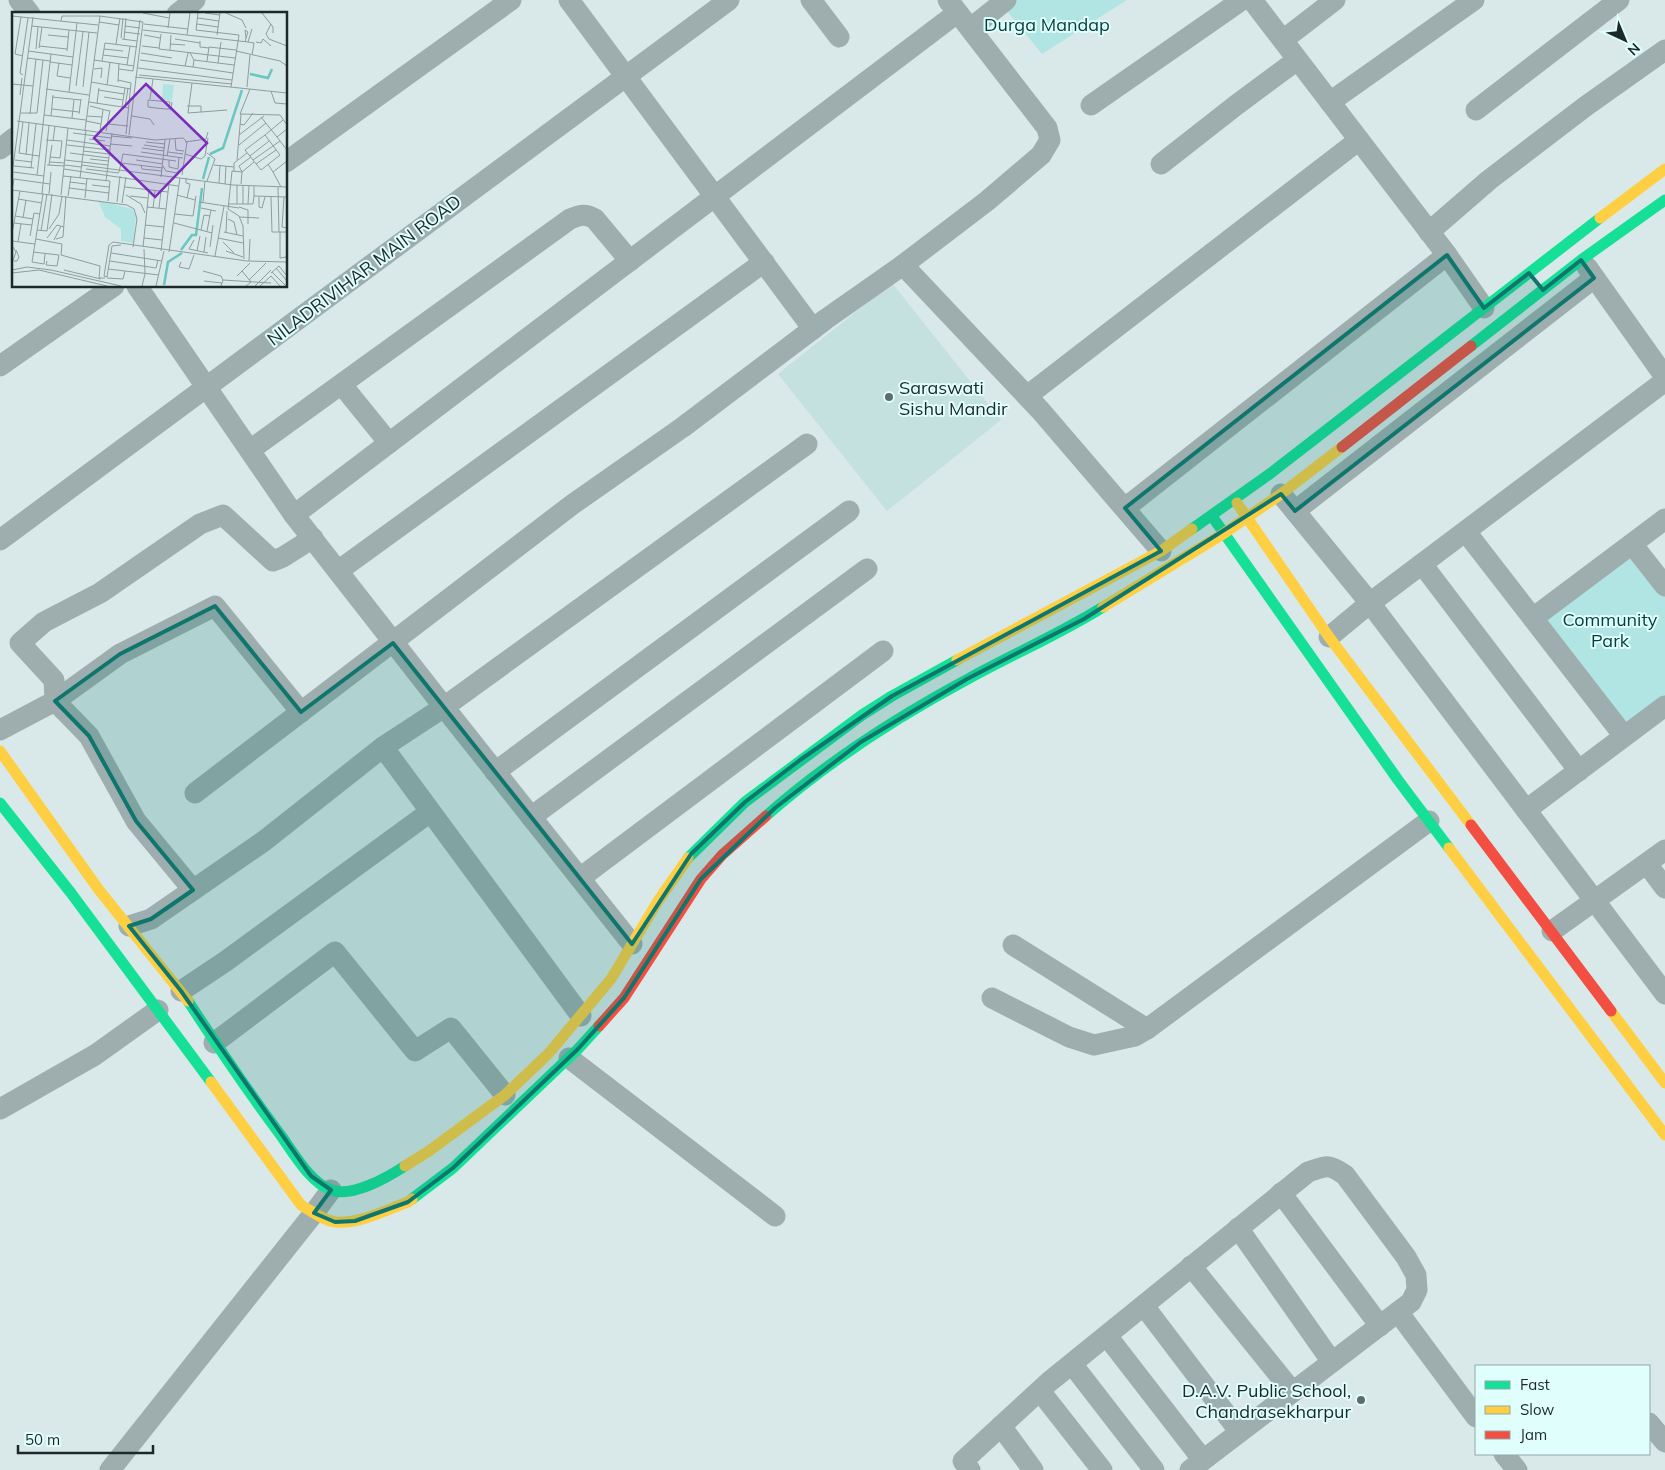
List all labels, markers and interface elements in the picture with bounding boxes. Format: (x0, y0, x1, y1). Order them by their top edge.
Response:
inset map (12, 12, 288, 288)
park label: Durga Mandap (984, 13, 1110, 36)
north arrow (1600, 15, 1650, 65)
text: N (1624, 39, 1644, 59)
street label: NILADRIVIHAR MAIN ROAD (262, 190, 466, 350)
place label: Saraswati Sishu Mandir (899, 376, 1008, 420)
marker: Saraswati Sishu Mandir (883, 391, 895, 403)
park label: Community Park (1563, 608, 1658, 652)
legend (1475, 1365, 1650, 1455)
text: Fast (1520, 1375, 1550, 1394)
place label: D.A.V. Public School, Chandrasekharpur (1182, 1379, 1351, 1423)
marker: D.A.V. Public School, Chandrasekharpur (1355, 1394, 1367, 1406)
text: Slow (1520, 1400, 1554, 1419)
scale bar (18, 1422, 152, 1454)
text: Jam (1520, 1425, 1547, 1444)
text: 50 m (25, 1430, 60, 1449)

